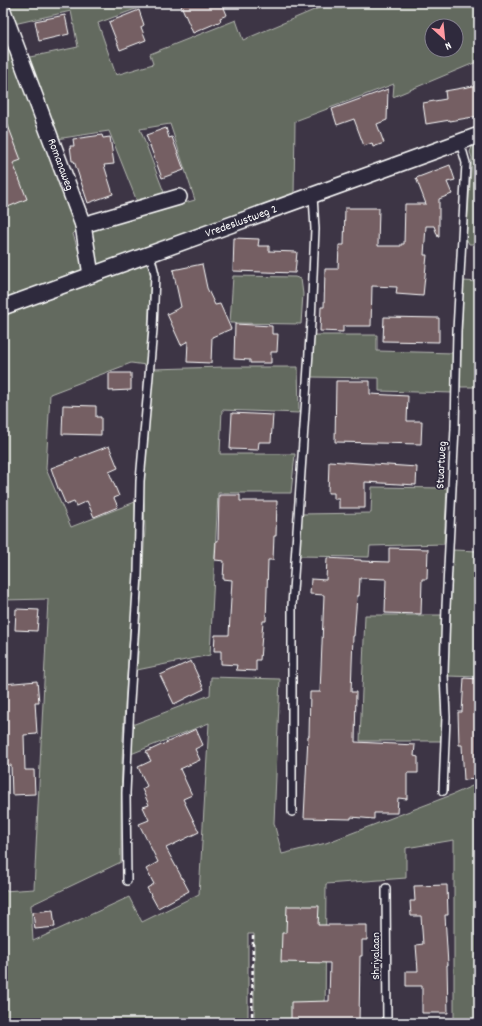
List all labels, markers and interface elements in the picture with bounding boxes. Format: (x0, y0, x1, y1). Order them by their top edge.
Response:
north arrow (424, 18, 464, 58)
text: N (441, 37, 454, 54)
street label: Romanaweg (43, 136, 78, 193)
street label: Vredeslustweg 2 (203, 201, 279, 242)
street label: Stuartweg (432, 441, 452, 489)
street label: Shriyalaan (368, 932, 385, 980)

